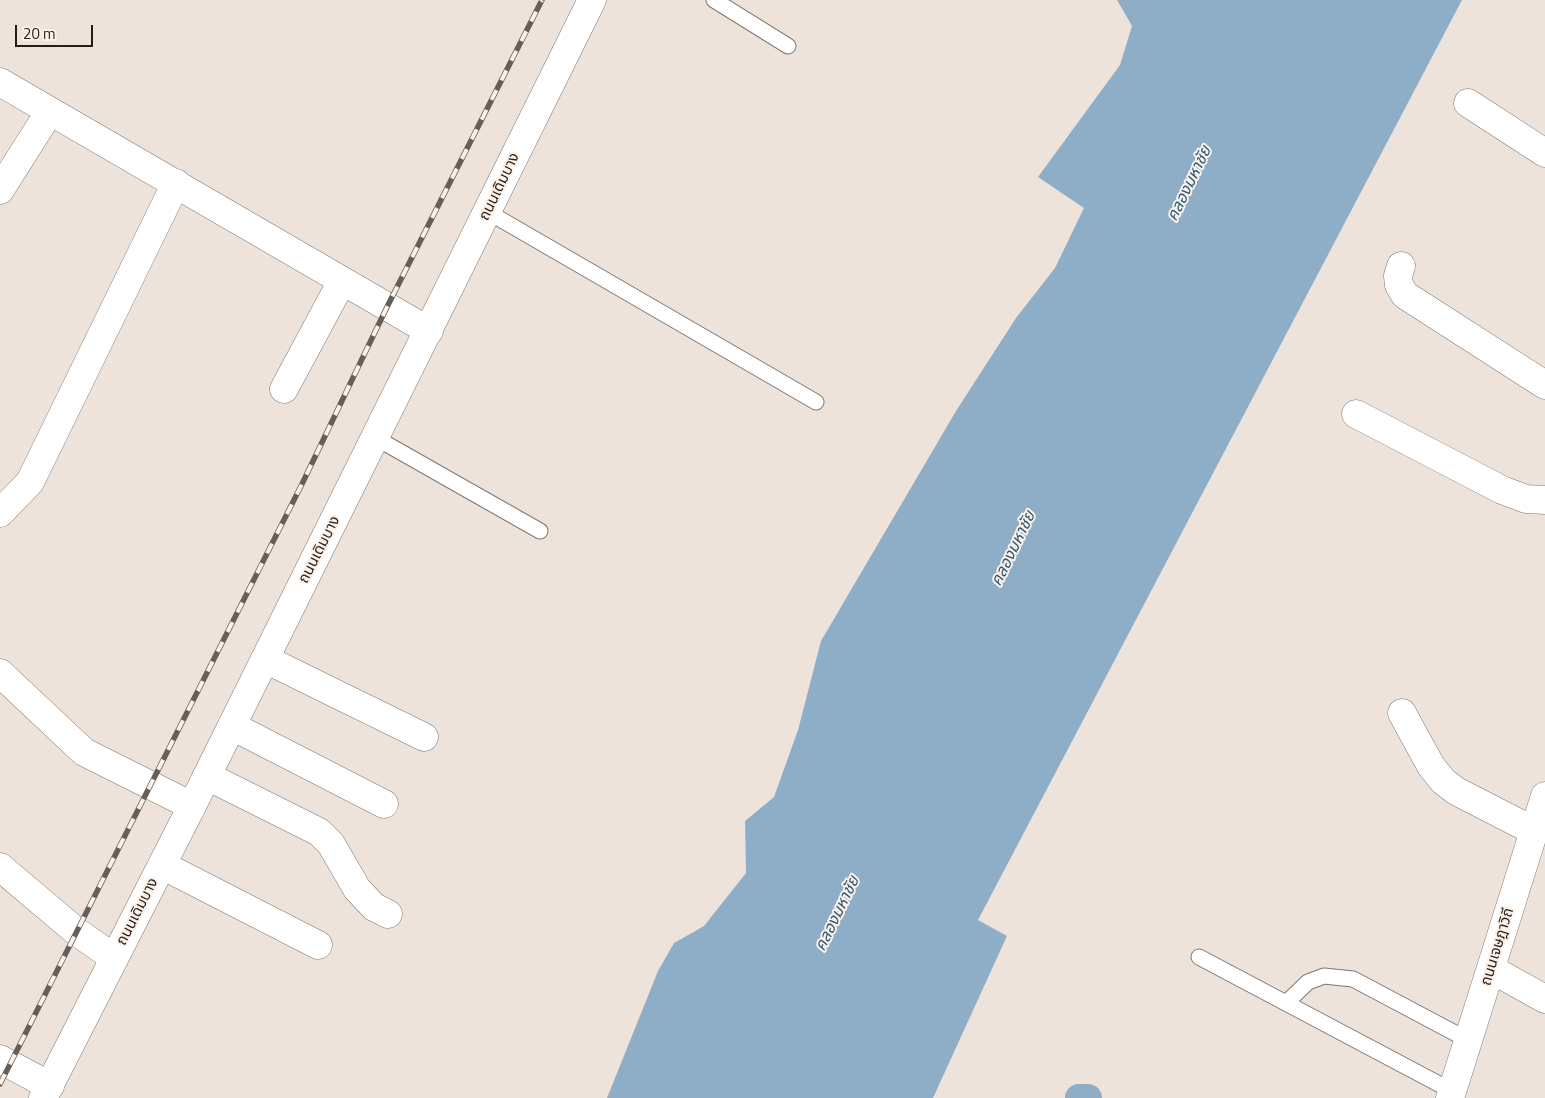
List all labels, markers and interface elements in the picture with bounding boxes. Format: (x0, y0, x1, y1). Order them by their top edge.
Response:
scale bar (18, 15, 95, 47)
text: 20 m (23, 22, 56, 45)
water label: คลองมหาชัย (1164, 144, 1216, 224)
street label: ถนนเดิมบาง (476, 150, 524, 224)
water label: คลองมหาชัย (988, 509, 1040, 589)
street label: ถนนเดิมบาง (295, 513, 345, 587)
water label: คลองมหาชัย (812, 874, 864, 954)
street label: ถนนเดิมบาง (113, 875, 163, 949)
street label: ถนนเจษฎาวิถี (1478, 906, 1518, 988)

